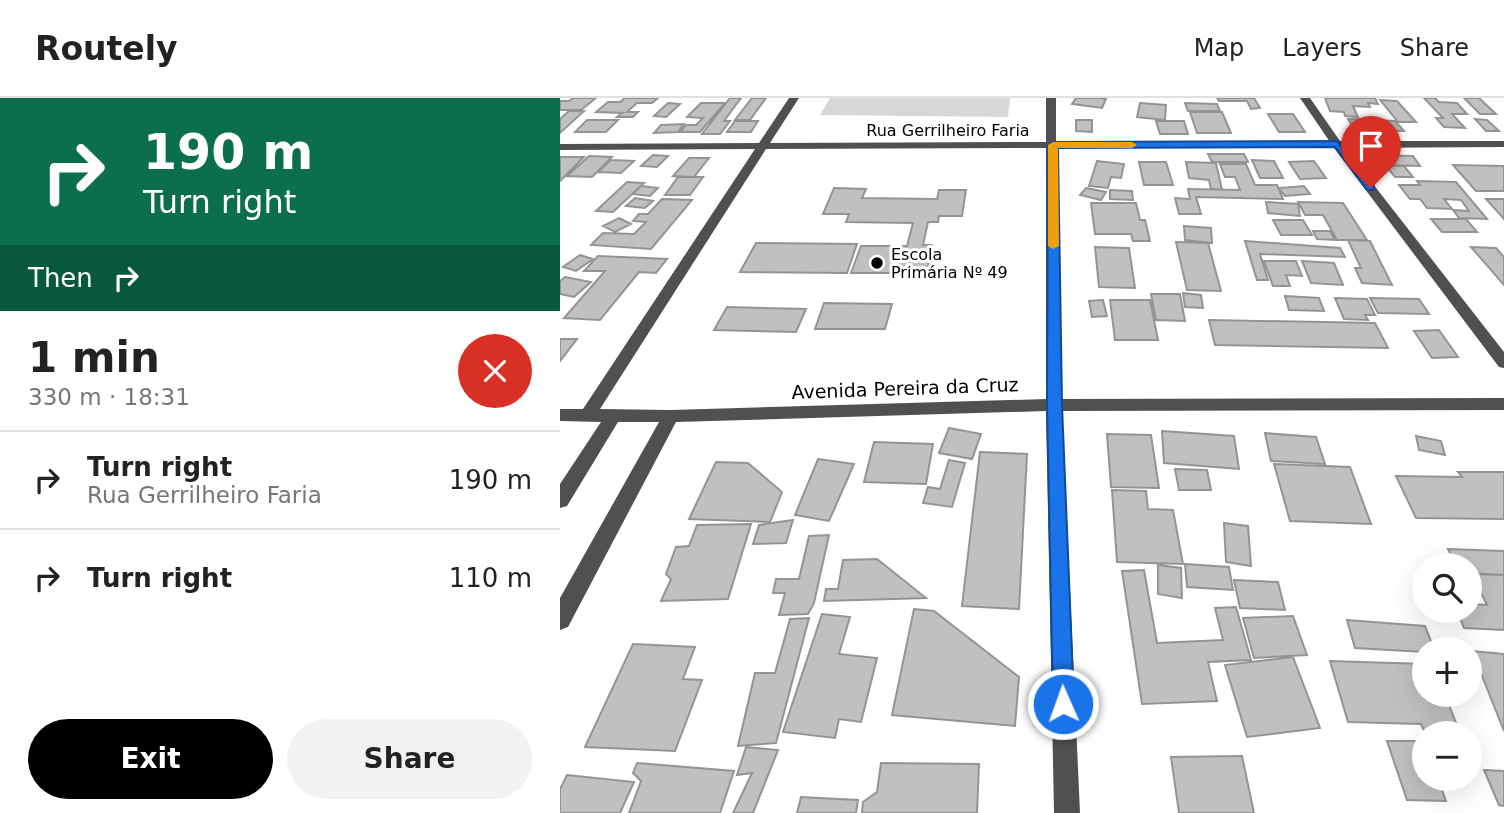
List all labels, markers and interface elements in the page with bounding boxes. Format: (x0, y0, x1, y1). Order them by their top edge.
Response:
text: Routely (35, 29, 178, 68)
text: Map (1194, 34, 1244, 62)
text: Layers (1282, 34, 1362, 62)
text: Share (1400, 34, 1469, 62)
pin (1341, 116, 1401, 188)
street label: Rua Gerrilheiro Faria (866, 121, 1030, 140)
text: 190 m (143, 124, 313, 181)
icon: right (28, 126, 119, 217)
icon: arrive (1352, 127, 1390, 165)
text: Turn right (143, 183, 296, 221)
place label: Escola Primária Nº 49 (891, 245, 1008, 282)
marker: Escola Primária Nº 49 (869, 255, 885, 271)
icon: right (107, 259, 145, 297)
text: Then (28, 263, 93, 293)
text: 1 min (28, 333, 160, 382)
button: close (458, 334, 532, 408)
street label: Avenida Pereira da Cruz (791, 373, 1019, 403)
text: 330 m · 18:31 (28, 384, 190, 410)
text: Turn right (87, 452, 232, 482)
icon: right (28, 461, 66, 499)
text: 190 m (449, 465, 532, 495)
text: Rua Gerrilheiro Faria (87, 482, 322, 508)
map controls (1412, 553, 1482, 791)
button: search (1412, 553, 1482, 623)
icon: right (28, 559, 66, 597)
text: Turn right (87, 563, 232, 593)
text: 110 m (449, 563, 532, 593)
button: + (1412, 637, 1482, 707)
position arrow (1026, 667, 1100, 741)
button: Exit (28, 719, 273, 799)
button: Share (287, 719, 532, 799)
button: − (1412, 721, 1482, 791)

